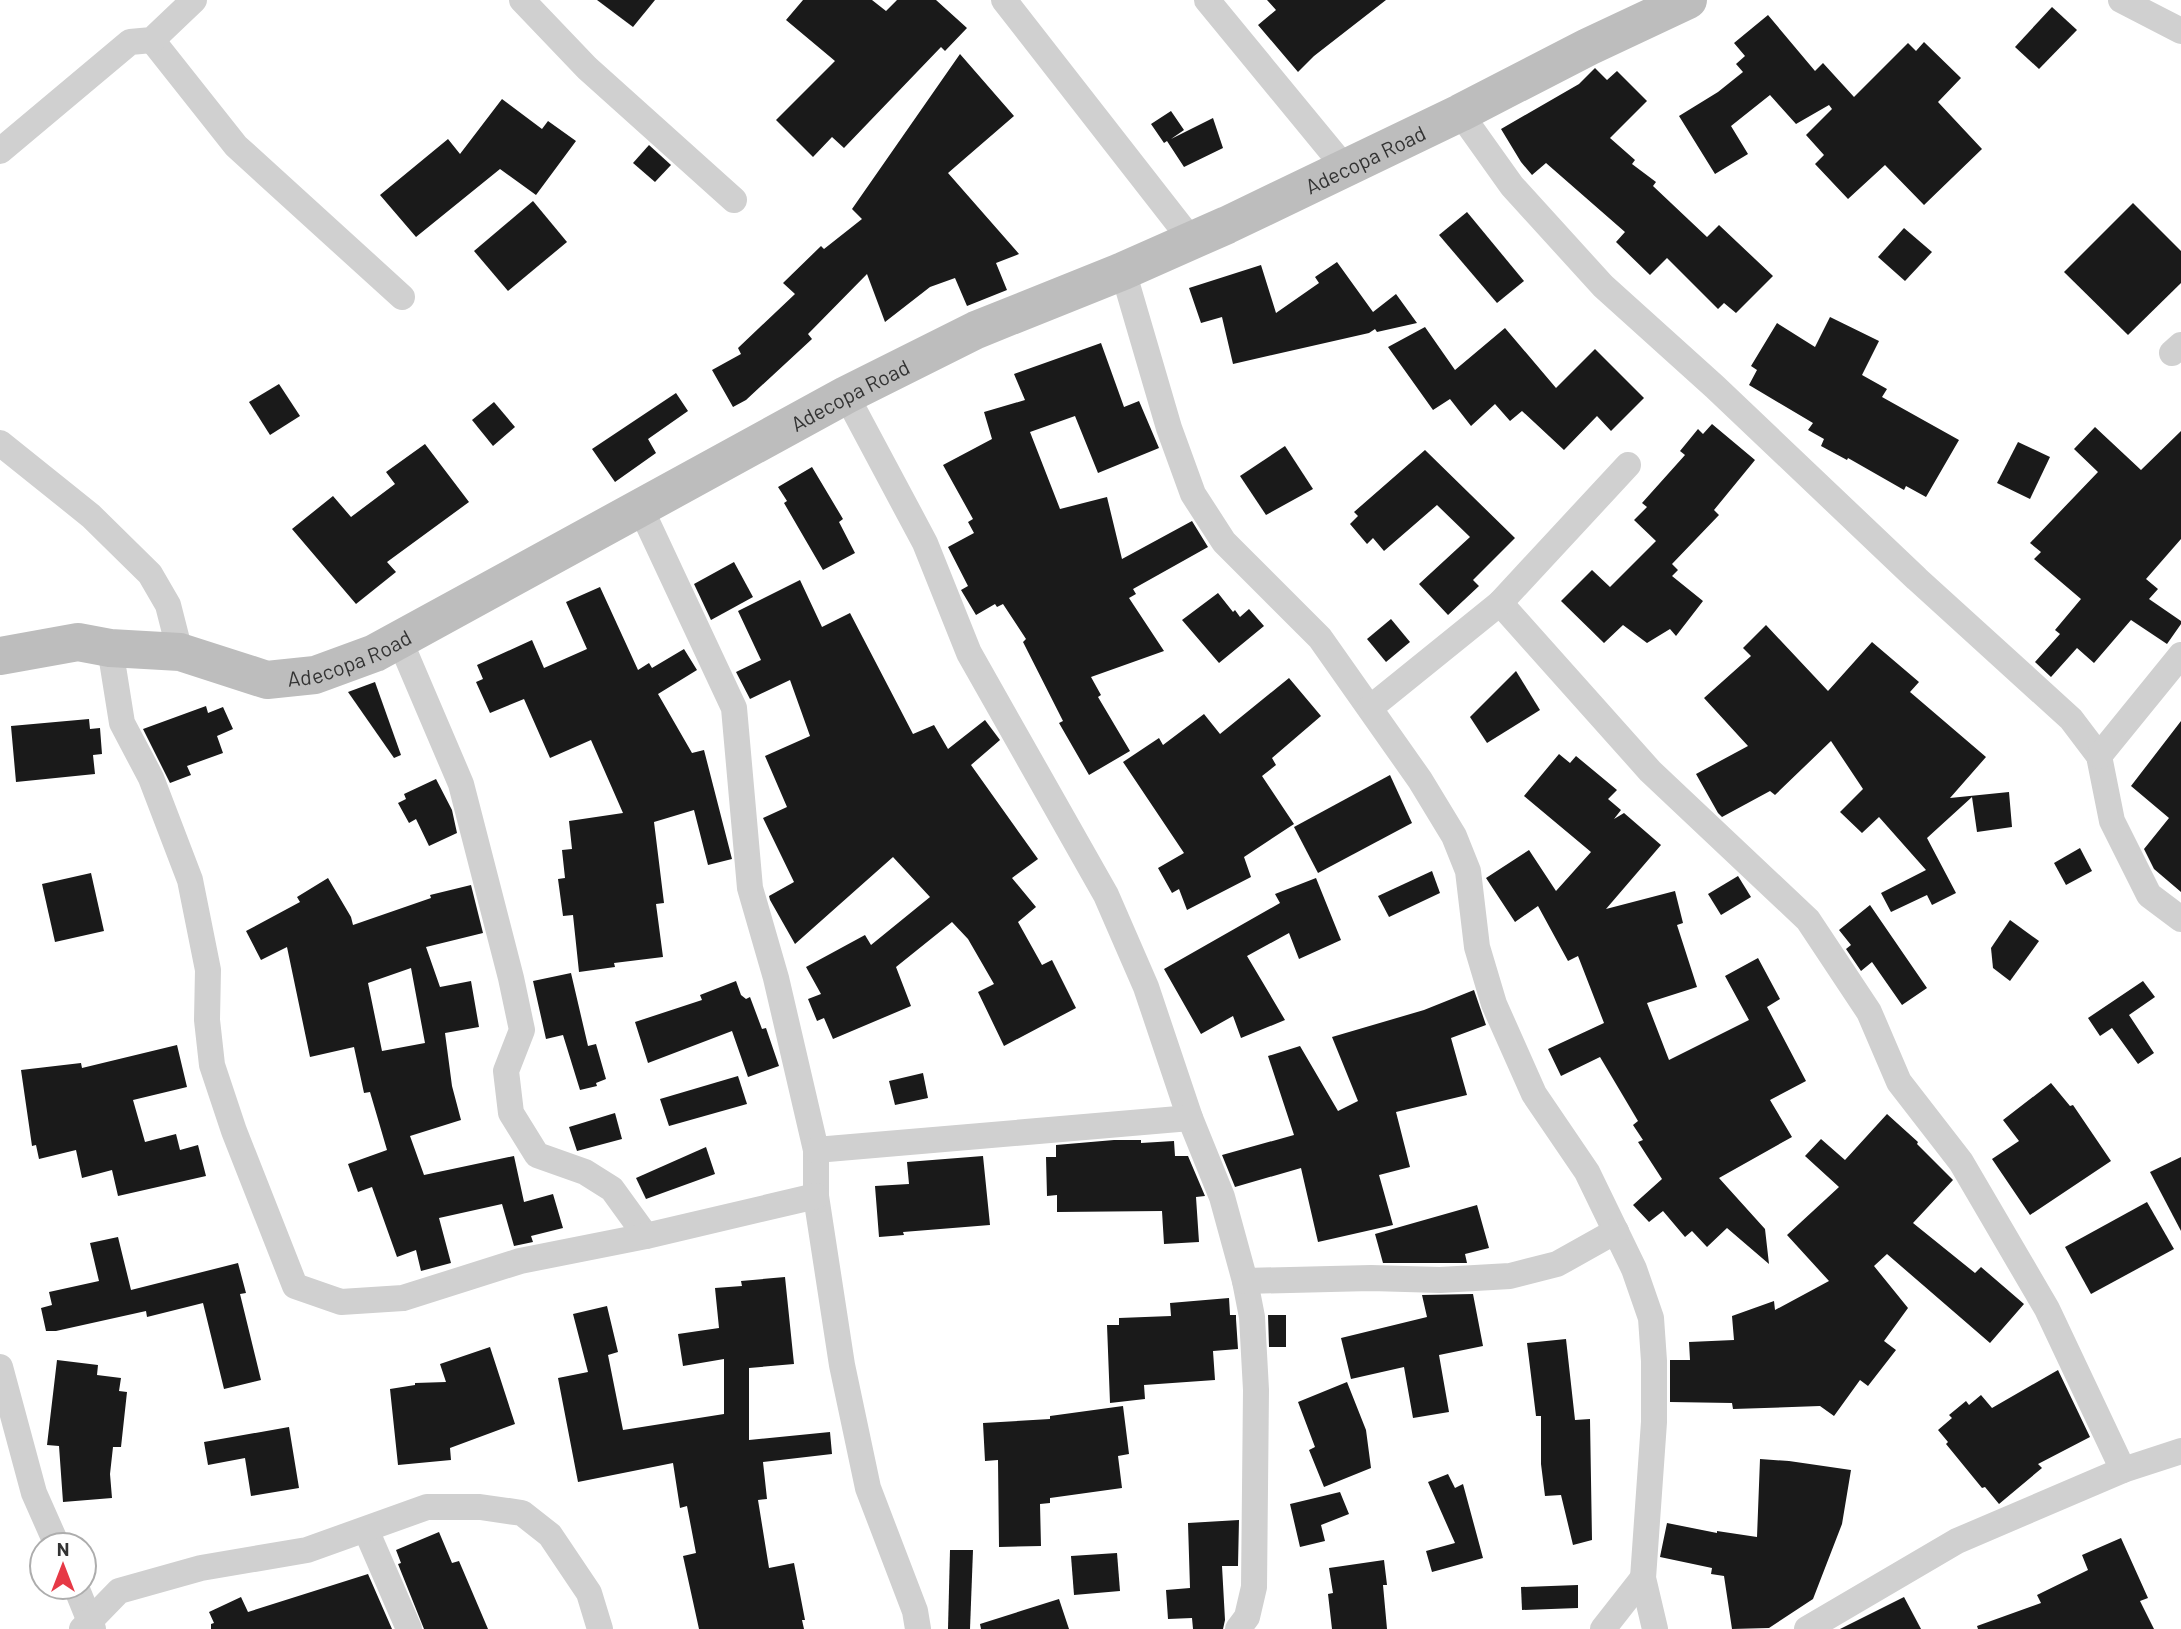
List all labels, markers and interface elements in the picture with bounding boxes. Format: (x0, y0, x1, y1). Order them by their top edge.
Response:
street label: Adecopa Road (1301, 119, 1429, 198)
street label: Adecopa Road (786, 353, 913, 436)
street label: Adecopa Road (286, 623, 415, 690)
north arrow (28, 1531, 98, 1601)
text: N (57, 1537, 69, 1560)

